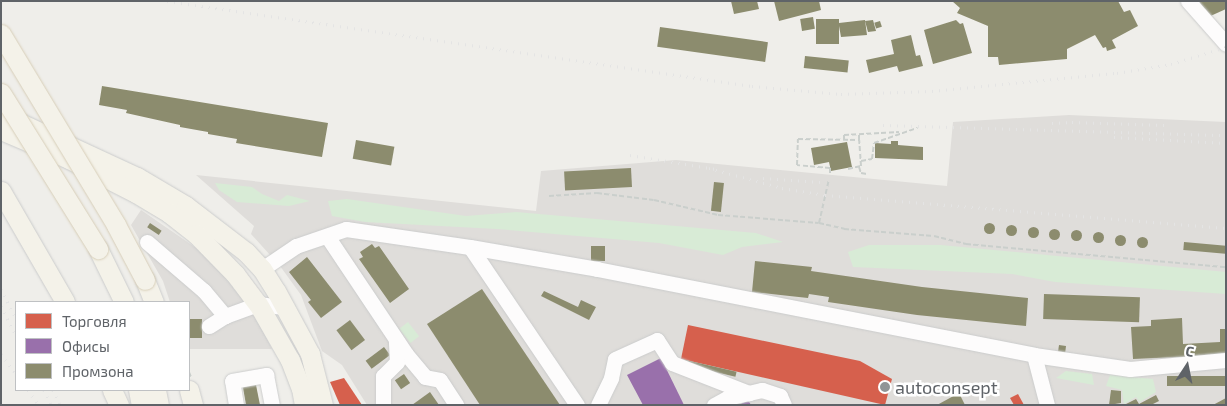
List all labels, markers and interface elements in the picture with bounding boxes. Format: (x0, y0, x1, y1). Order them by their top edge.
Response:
legend (15, 301, 190, 391)
text: Торговля (62, 312, 127, 330)
text: Офисы (62, 337, 110, 355)
north arrow (1162, 341, 1212, 391)
text: С (1184, 342, 1196, 360)
text: Промзона (62, 362, 134, 380)
place label: autoconsept (895, 376, 998, 398)
marker: autoconsept (879, 381, 891, 393)

